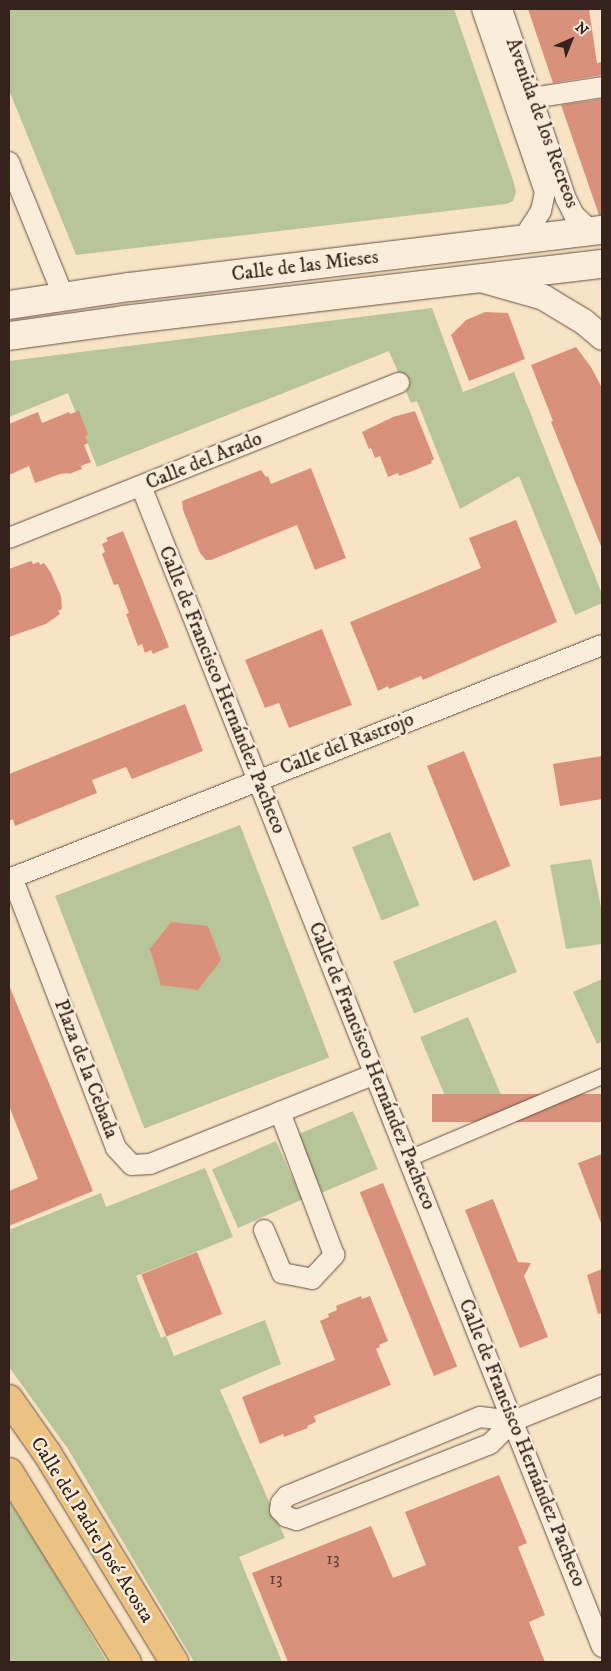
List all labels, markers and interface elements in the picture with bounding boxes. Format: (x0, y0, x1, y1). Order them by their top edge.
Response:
north arrow (546, 15, 596, 65)
text: N (571, 19, 592, 40)
street label: Avenida de los Recreos (500, 35, 584, 211)
street label: Calle de las Mieses (230, 245, 380, 287)
street label: Calle del Arado (142, 427, 266, 495)
street label: Calle de Francisco Hernández Pacheco (153, 543, 291, 837)
street label: Calle del Rastrojo (277, 707, 417, 781)
street label: Calle de Francisco Hernández Pacheco (303, 919, 441, 1213)
street label: Plaza de la Cebada (49, 996, 123, 1142)
street label: Calle de Francisco Hernández Pacheco (453, 1296, 591, 1590)
street label: Calle del Padre José Acosta (25, 1433, 159, 1627)
house number: 13 (326, 1548, 340, 1570)
house number: 13 (269, 1568, 283, 1590)

